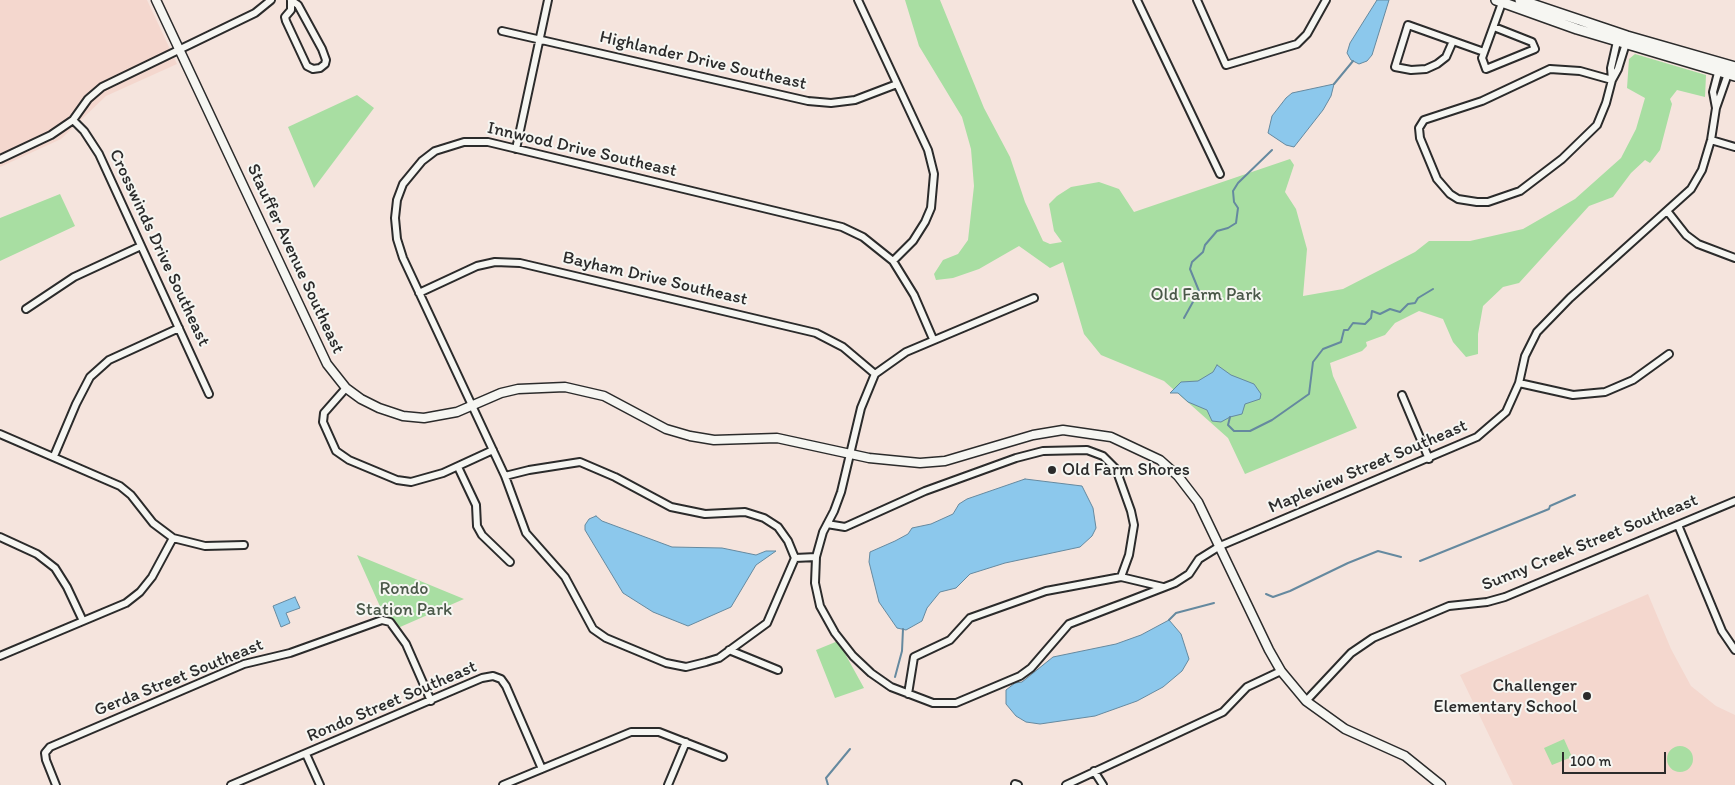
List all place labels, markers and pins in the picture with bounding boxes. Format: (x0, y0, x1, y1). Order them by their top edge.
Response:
place label: Old Farm Shores (1062, 459, 1190, 481)
marker: Old Farm Shores (1046, 464, 1058, 476)
place label: Challenger Elementary School (1433, 675, 1577, 718)
marker: Challenger Elementary School (1581, 690, 1593, 702)

